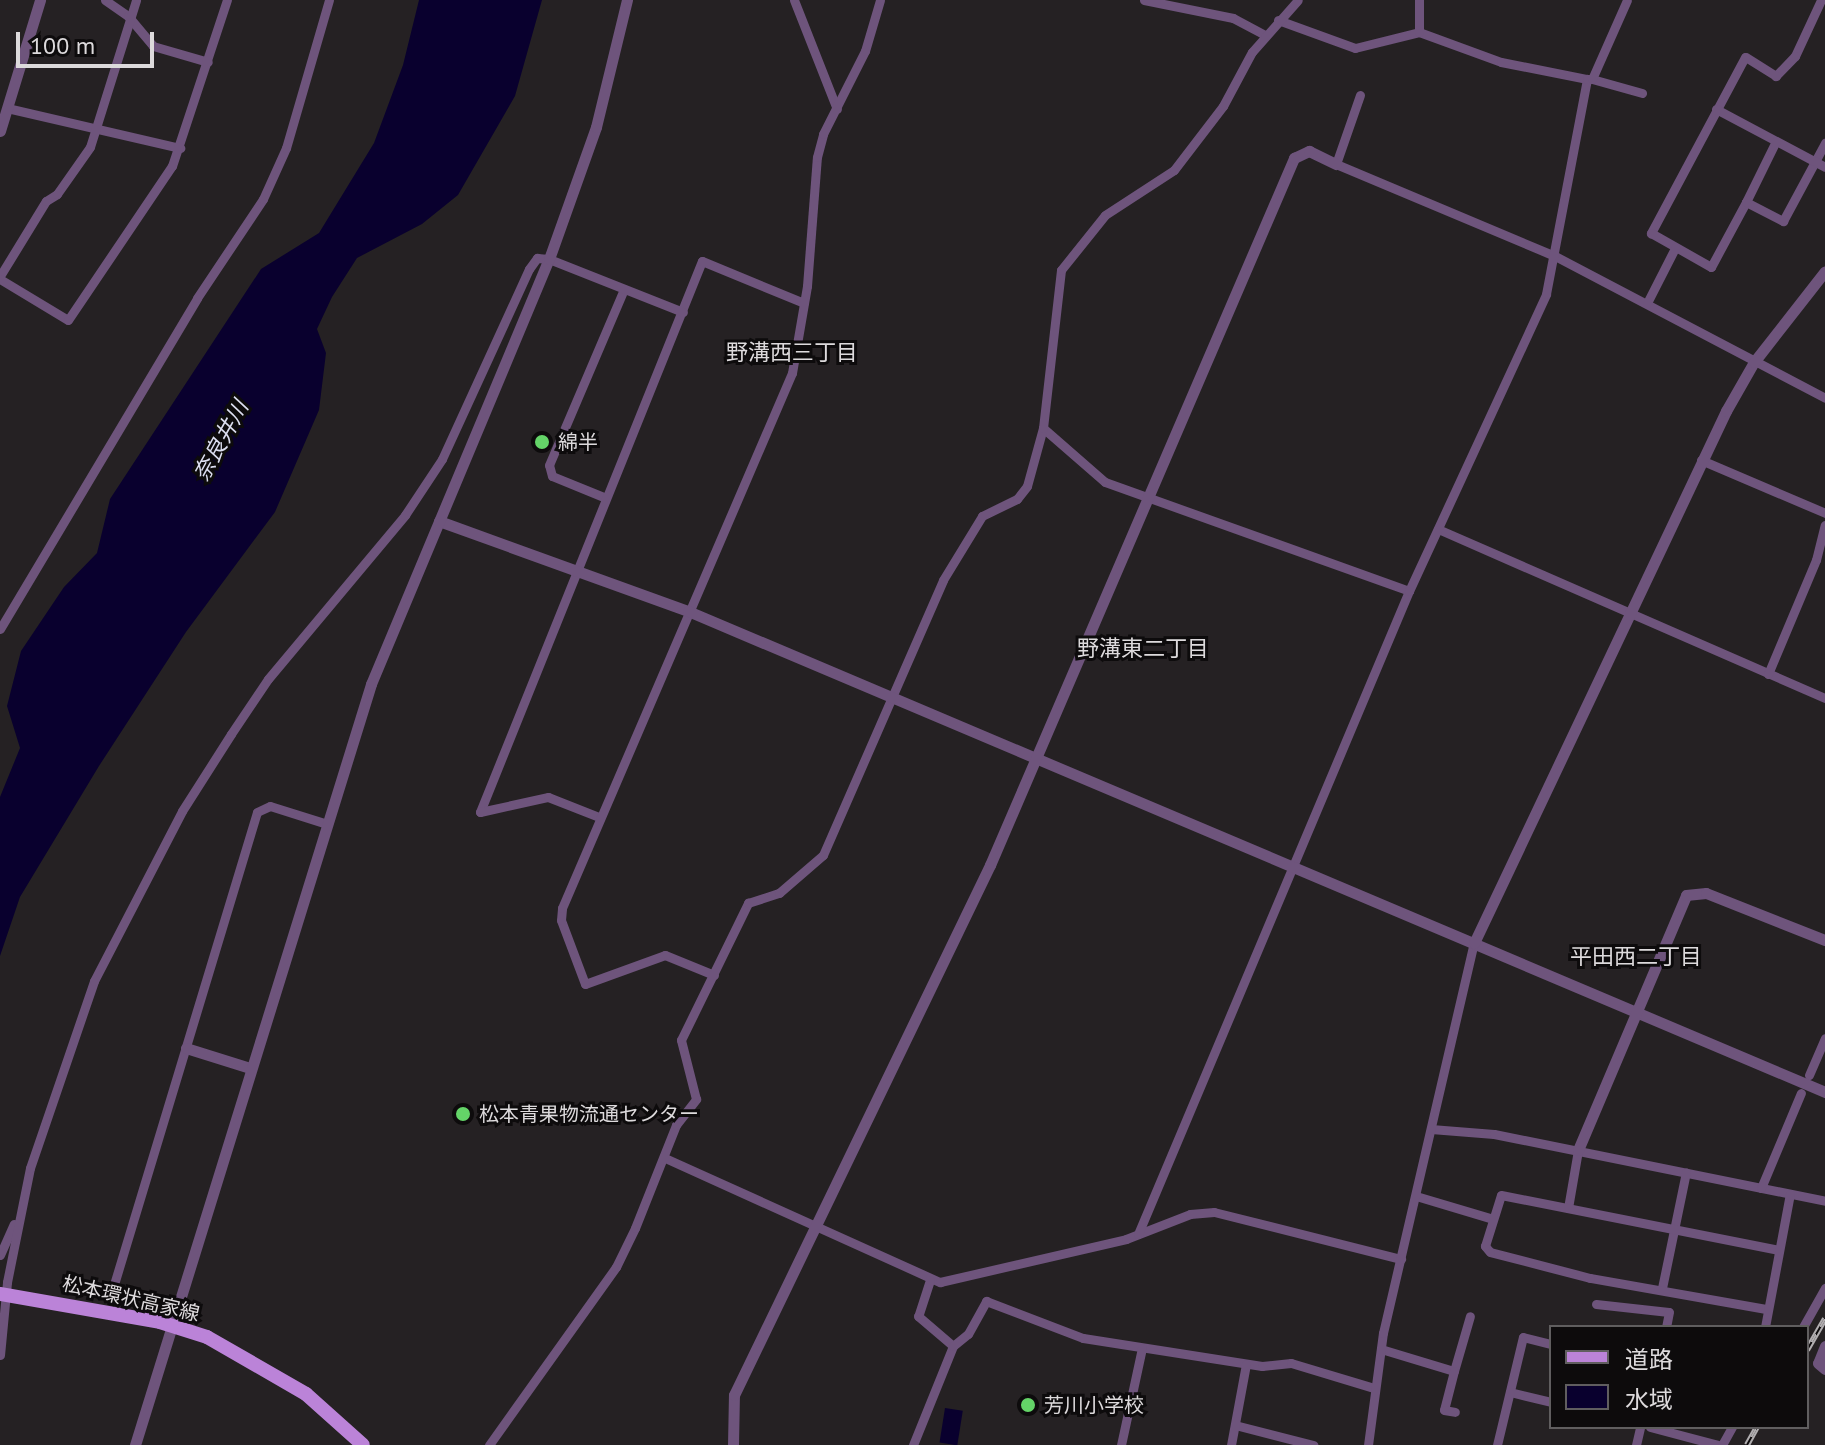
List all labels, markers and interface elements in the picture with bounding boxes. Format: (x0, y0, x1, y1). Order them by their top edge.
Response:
scale bar (20, 16, 158, 66)
text: 100 m (30, 30, 95, 61)
district label: 野溝西三丁目 (726, 340, 858, 366)
water label: 奈良井川 (188, 396, 254, 486)
place label: 綿半 (558, 430, 598, 454)
marker: 綿半 (533, 433, 551, 451)
district label: 野溝東二丁目 (1077, 636, 1209, 662)
district label: 平田西二丁目 (1570, 944, 1702, 970)
place label: 松本青果物流通センター (479, 1102, 699, 1126)
marker: 松本青果物流通センター (454, 1105, 472, 1123)
street label: 松本環状高家線 (60, 1272, 202, 1326)
legend (1549, 1325, 1809, 1429)
text: 道路 (1625, 1344, 1673, 1375)
text: 水域 (1625, 1384, 1673, 1415)
place label: 芳川小学校 (1044, 1393, 1144, 1417)
marker: 芳川小学校 (1019, 1396, 1037, 1414)

